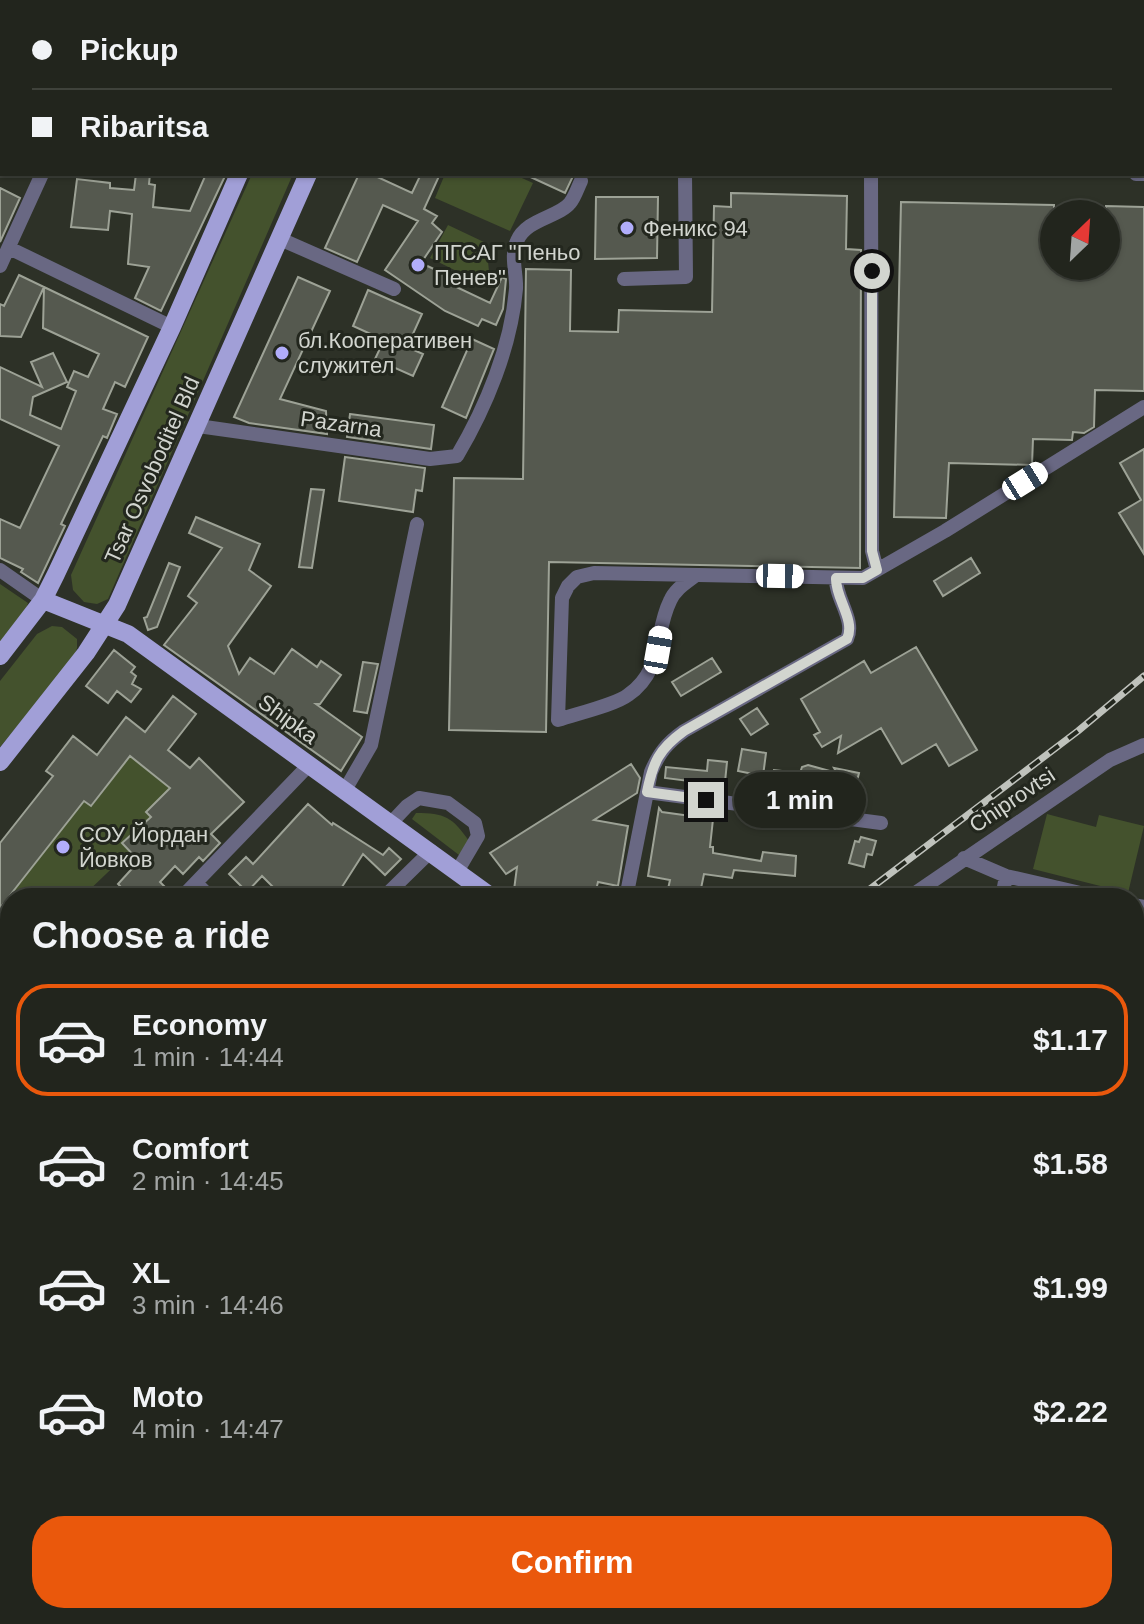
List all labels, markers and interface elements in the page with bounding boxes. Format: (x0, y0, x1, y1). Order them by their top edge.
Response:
text: Pickup (80, 33, 178, 66)
text: Ribaritsa (80, 110, 208, 143)
north arrow (1040, 200, 1120, 280)
map controls (1040, 200, 1120, 280)
place label: Феникс 94 (643, 216, 748, 241)
marker: Феникс 94 (618, 219, 636, 237)
place label: ПГСАГ "Пеньо Пенев" (434, 240, 581, 290)
route start (854, 253, 890, 289)
marker: ПГСАГ "Пеньо Пенев" (409, 256, 427, 274)
place label: бл.Кооперативен служител (298, 328, 472, 378)
marker: бл.Кооперативен служител (273, 344, 291, 362)
street label: Tsar Osvoboditel Bld (100, 373, 204, 567)
street label: Pazarna (299, 406, 384, 442)
car (998, 458, 1052, 504)
car (756, 564, 804, 588)
car (642, 624, 674, 676)
street label: Shipka (253, 689, 323, 749)
street label: Chiprovtsi (964, 762, 1060, 838)
callout: 1 min (734, 772, 866, 828)
route end (688, 782, 724, 818)
text: 1 min (766, 785, 834, 815)
place label: СОУ Йордан Йовков (79, 822, 208, 872)
marker: СОУ Йордан Йовков (54, 838, 72, 856)
text: Choose a ride (32, 915, 270, 956)
icon: car (36, 1004, 108, 1076)
text: Economy (132, 1008, 267, 1041)
text: $1.17 (1033, 1023, 1108, 1056)
text: 1 min · 14:44 (132, 1042, 284, 1072)
icon: car (36, 1128, 108, 1200)
text: Comfort (132, 1132, 249, 1165)
text: $1.58 (1033, 1147, 1108, 1180)
text: 2 min · 14:45 (132, 1166, 284, 1196)
icon: car (36, 1252, 108, 1324)
text: XL (132, 1256, 170, 1289)
text: $1.99 (1033, 1271, 1108, 1304)
text: 3 min · 14:46 (132, 1290, 284, 1320)
icon: car (36, 1376, 108, 1448)
text: Moto (132, 1380, 204, 1413)
text: $2.22 (1033, 1395, 1108, 1428)
text: 4 min · 14:47 (132, 1414, 284, 1444)
button: Confirm (32, 1516, 1112, 1608)

